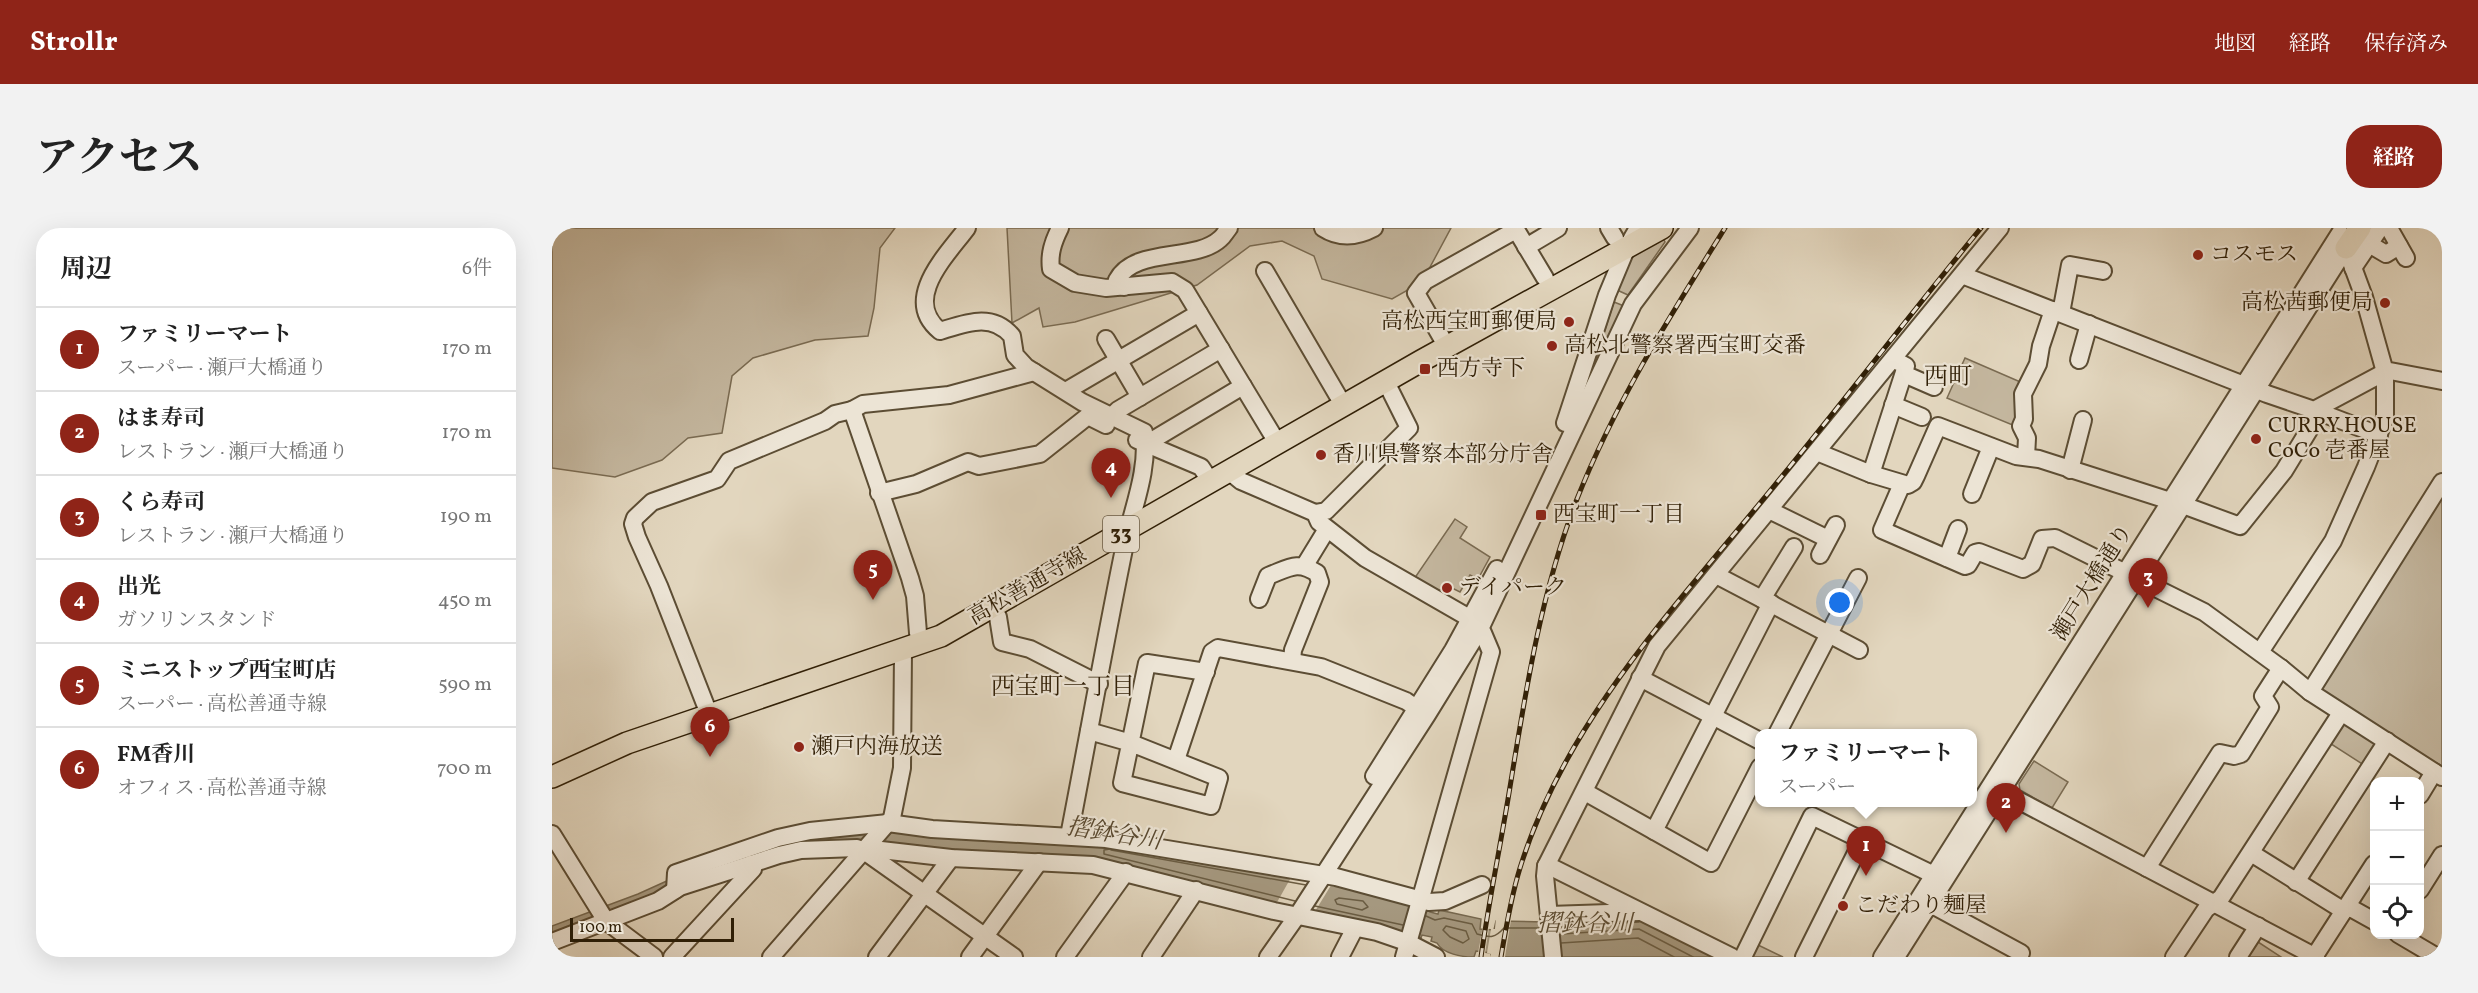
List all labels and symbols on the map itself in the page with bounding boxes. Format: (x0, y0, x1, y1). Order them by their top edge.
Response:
place label: コスモス (2210, 240, 2298, 271)
marker: コスモス (2191, 248, 2205, 262)
place label: 高松茜郵便局 (2241, 288, 2373, 319)
marker: 高松茜郵便局 (2378, 296, 2392, 310)
place label: 高松西宝町郵便局 (1381, 307, 1557, 338)
marker: 高松西宝町郵便局 (1562, 315, 1576, 329)
place label: 高松北警察署西宝町交番 (1564, 331, 1806, 362)
marker: 高松北警察署西宝町交番 (1545, 339, 1559, 353)
place label: 西方寺下 (1437, 354, 1525, 385)
district label: 西町 (1924, 361, 1972, 395)
marker: 西方寺下 (1418, 362, 1432, 376)
place label: CURRY HOUSE CoCo 壱番屋 (2268, 411, 2417, 467)
marker: CURRY HOUSE CoCo 壱番屋 (2249, 432, 2263, 446)
place label: 香川県警察本部分庁舎 (1333, 440, 1553, 471)
pin: 4 (1092, 448, 1130, 498)
marker: 香川県警察本部分庁舎 (1314, 448, 1328, 462)
place label: 西宝町一丁目 (1553, 500, 1685, 531)
marker: 西宝町一丁目 (1534, 508, 1548, 522)
road number: 33 (1103, 516, 1139, 552)
street label: 瀬戸大橋通り (2045, 519, 2141, 647)
street label: 高松善通寺線 (963, 541, 1093, 633)
pin: 5 (854, 550, 892, 600)
pin: 3 (2128, 558, 2168, 608)
place label: デイパーク (1459, 573, 1567, 604)
marker: デイパーク (1440, 581, 1454, 595)
your location (1825, 588, 1854, 617)
district label: 西宝町一丁目 (991, 671, 1135, 705)
pin: 6 (690, 708, 730, 757)
place label: 瀬戸内海放送 (811, 732, 943, 763)
marker: 瀬戸内海放送 (792, 740, 806, 754)
pin: 2 (1986, 784, 2026, 833)
water label: 摺鉢谷川 (1064, 811, 1167, 860)
pin: 1 (1846, 826, 1886, 876)
place label: こだわり麺屋 (1855, 891, 1987, 922)
marker: こだわり麺屋 (1836, 899, 1850, 913)
water label: 摺鉢谷川 (1537, 908, 1636, 942)
scale bar (570, 915, 734, 942)

